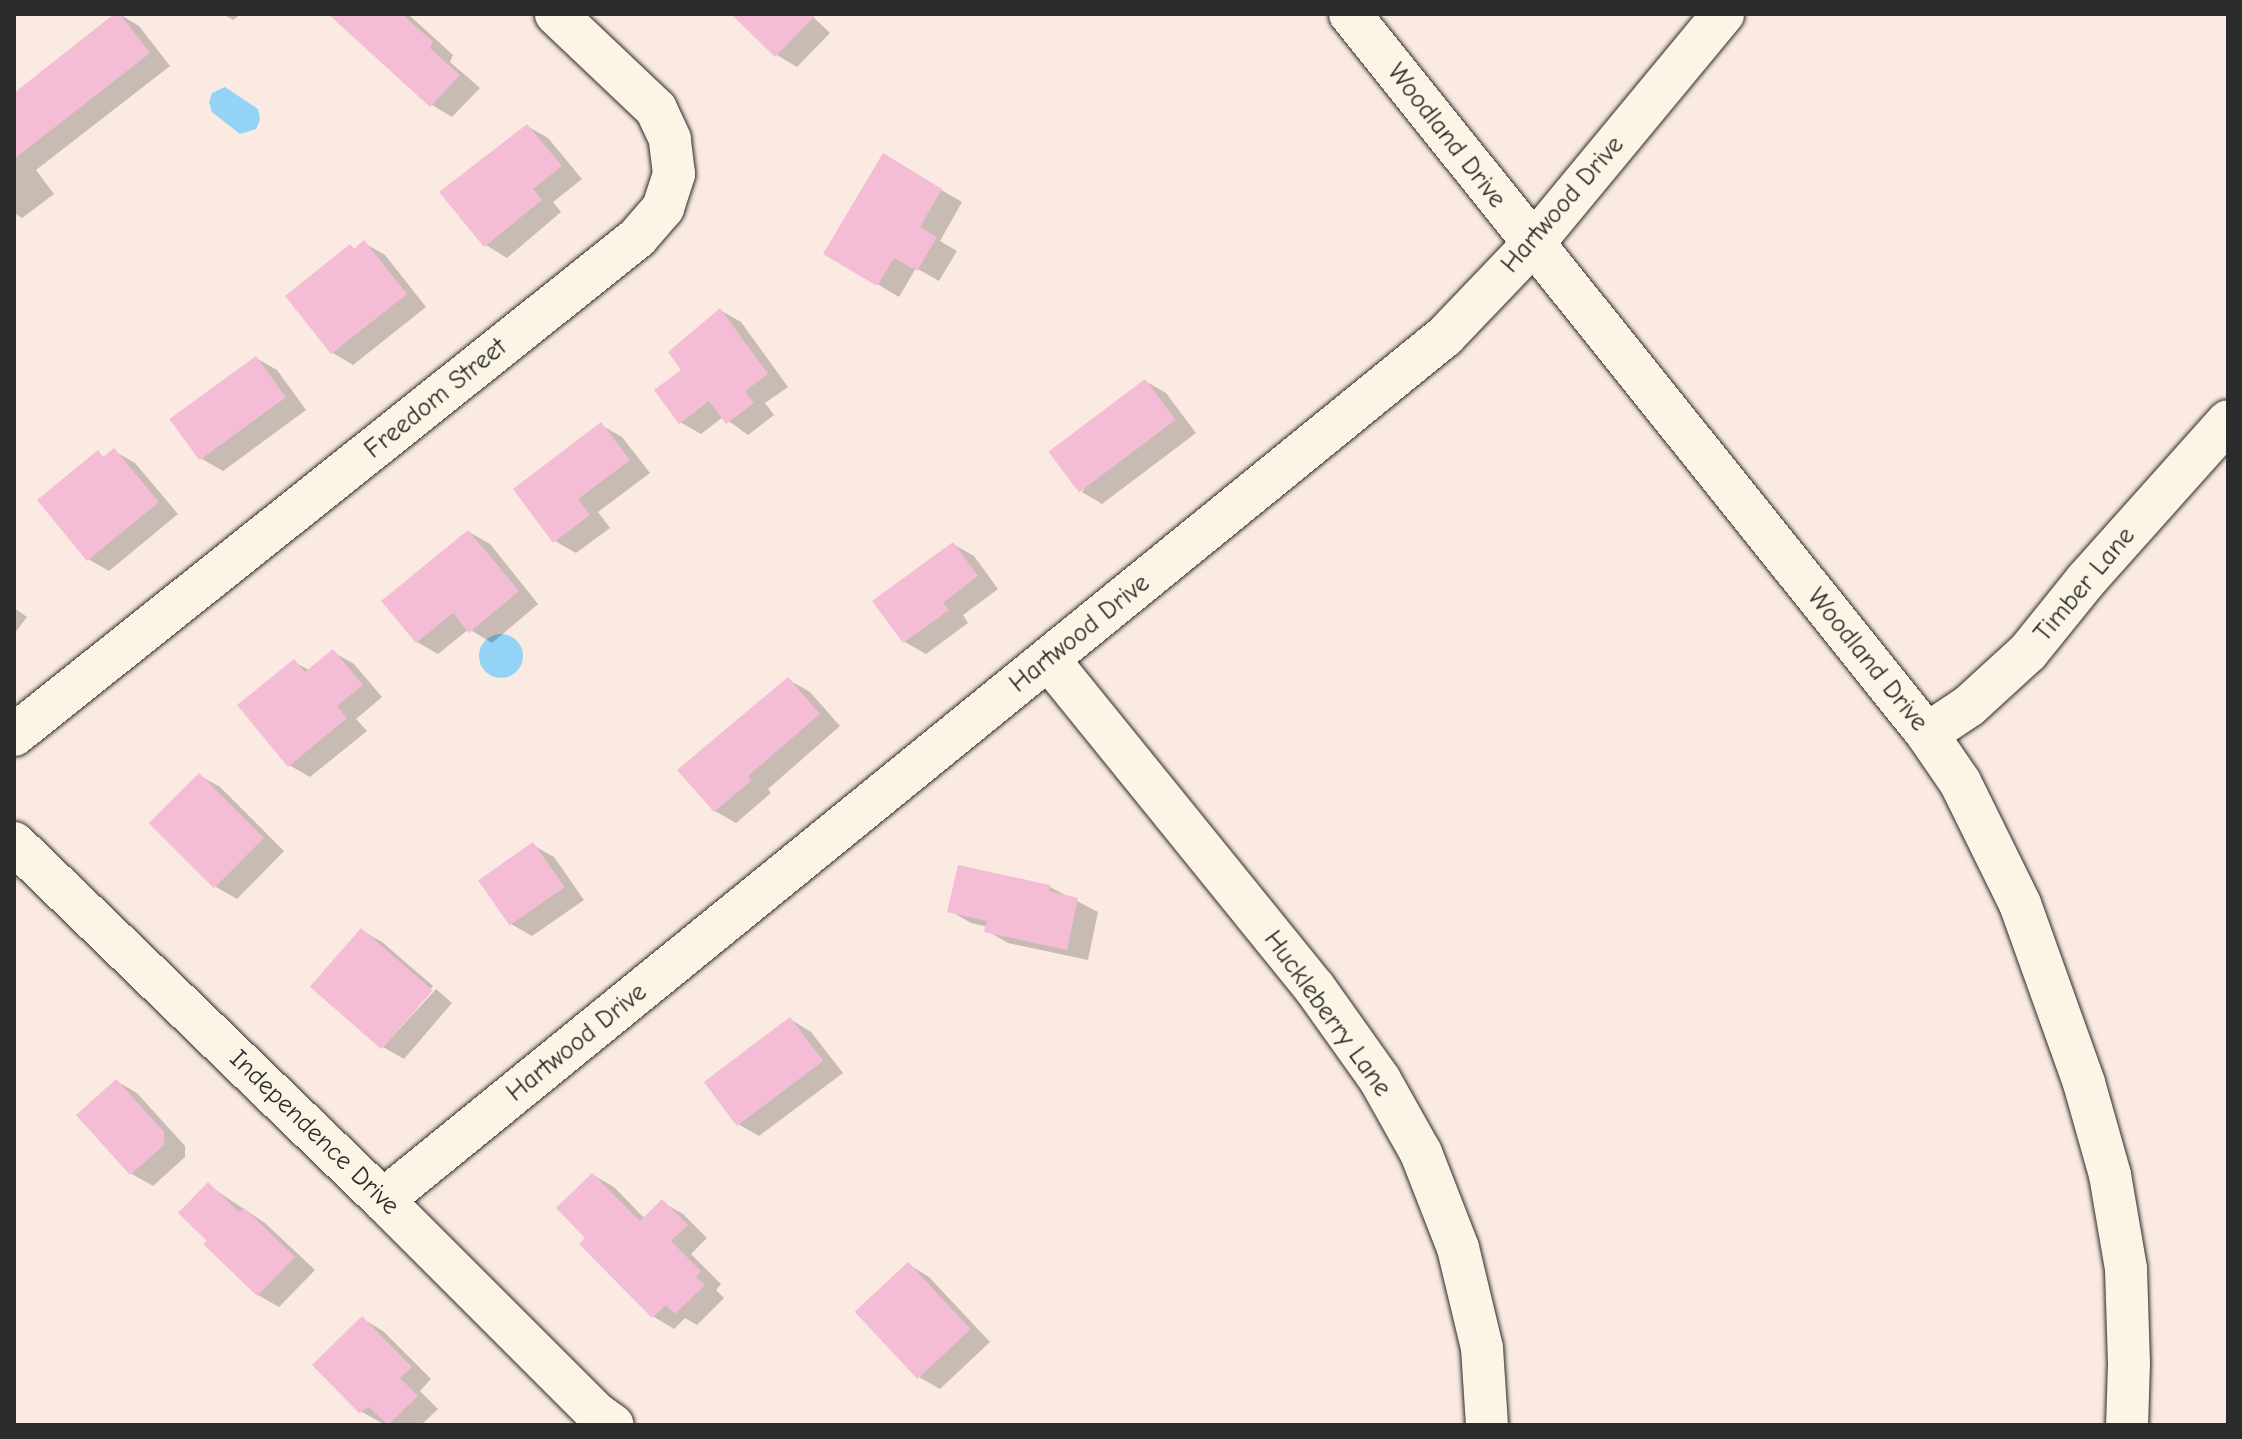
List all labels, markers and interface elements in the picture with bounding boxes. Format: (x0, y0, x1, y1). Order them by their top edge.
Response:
street label: Woodland Drive (1380, 58, 1512, 214)
street label: Hartwood Drive (1495, 130, 1631, 280)
street label: Freedom Street (359, 332, 513, 466)
street label: Timber Lane (2028, 521, 2142, 649)
street label: Hartwood Drive (1004, 568, 1156, 700)
street label: Woodland Drive (1800, 582, 1934, 738)
street label: Huckleberry Lane (1256, 925, 1398, 1103)
street label: Hartwood Drive (501, 977, 653, 1109)
street label: Independence Drive (223, 1044, 405, 1222)

